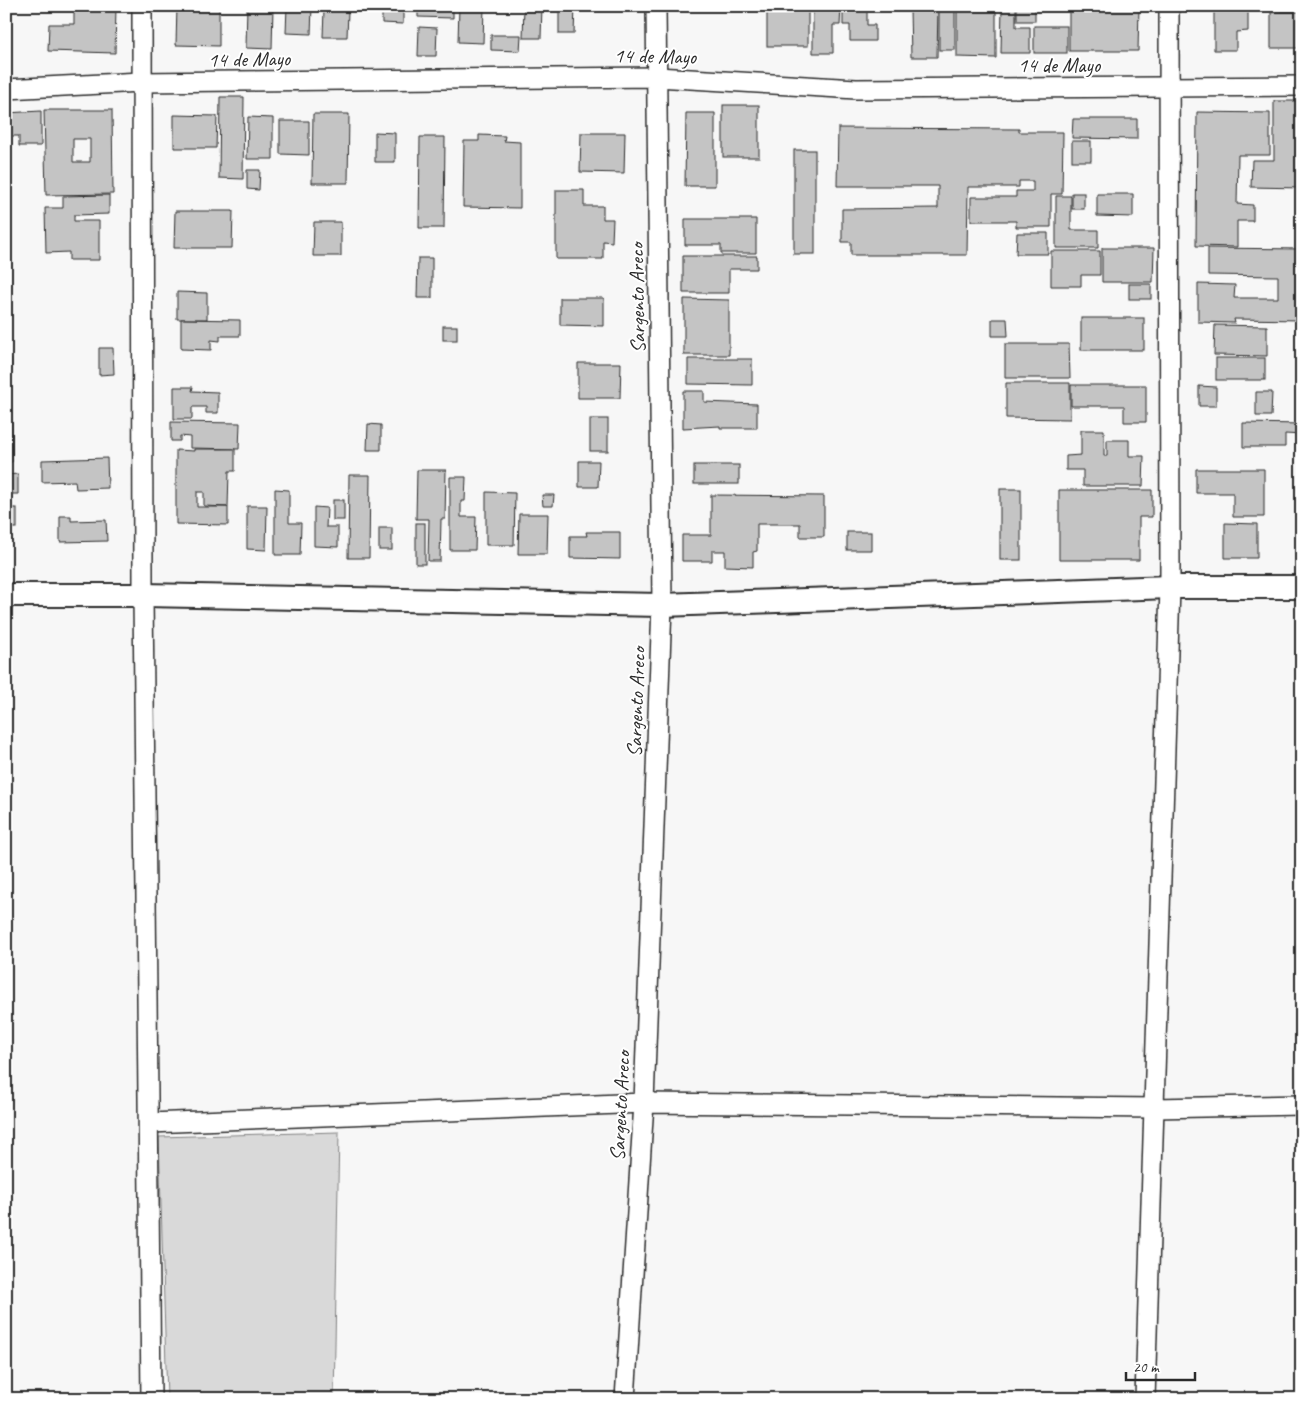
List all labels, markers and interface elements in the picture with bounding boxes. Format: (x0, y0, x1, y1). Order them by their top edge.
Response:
street label: 14 de Mayo (614, 42, 698, 70)
street label: 14 de Mayo (208, 45, 292, 73)
street label: 14 de Mayo (1018, 52, 1102, 78)
street label: Sargento Areco (623, 240, 651, 353)
street label: Sargento Areco (621, 644, 651, 757)
street label: Sargento Areco (604, 1048, 636, 1162)
scale bar (1126, 1350, 1194, 1382)
text: 20 m (1133, 1358, 1160, 1377)

